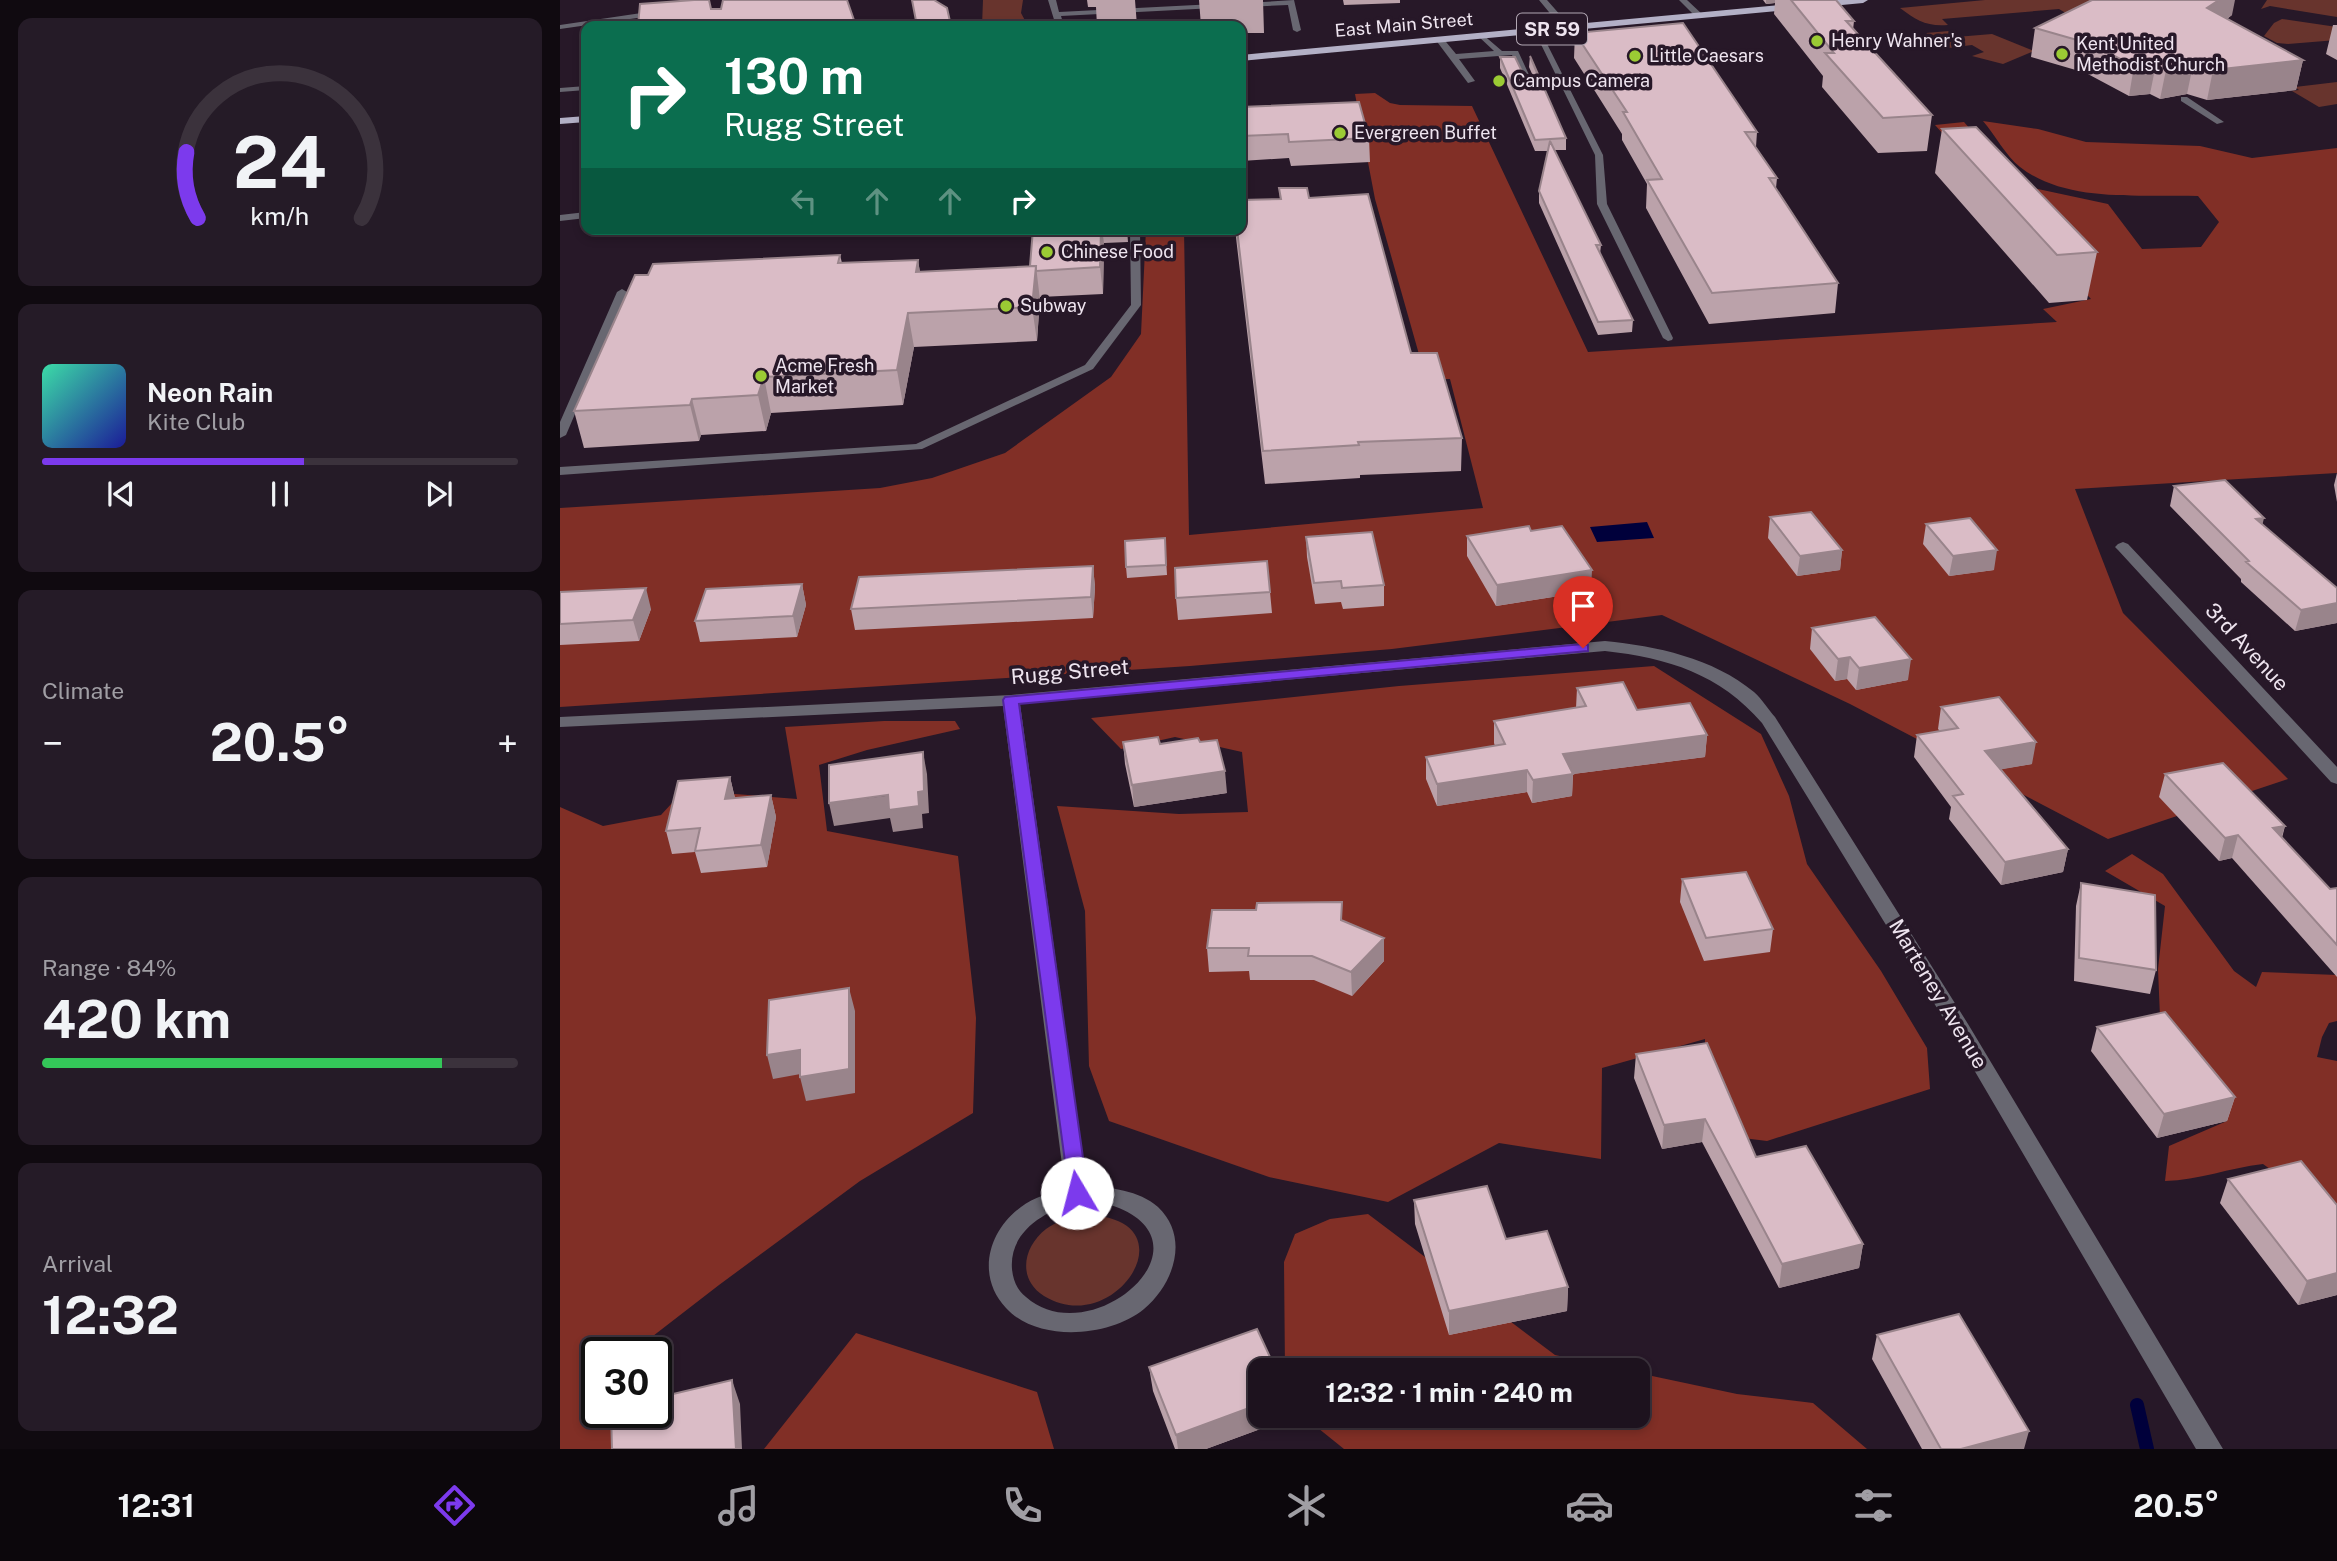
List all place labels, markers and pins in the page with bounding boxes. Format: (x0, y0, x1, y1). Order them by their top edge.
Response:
place label: Henry Wahner's (1831, 30, 1963, 51)
marker: Henry Wahner's (1809, 33, 1825, 49)
place label: Kent United Methodist Church (2076, 33, 2225, 75)
place label: Little Caesars (1649, 45, 1764, 66)
marker: Kent United Methodist Church (2054, 46, 2070, 62)
marker: Little Caesars (1627, 48, 1643, 64)
place label: Campus Camera (1513, 70, 1650, 91)
marker: Campus Camera (1491, 73, 1507, 89)
place label: Evergreen Buffet (1354, 122, 1497, 143)
marker: Evergreen Buffet (1332, 125, 1348, 141)
place label: Chinese Food (1061, 241, 1174, 262)
marker: Chinese Food (1039, 244, 1055, 260)
place label: Subway (1020, 295, 1087, 316)
marker: Subway (998, 298, 1014, 314)
place label: Acme Fresh Market (775, 355, 874, 397)
marker: Acme Fresh Market (753, 368, 769, 384)
pin (1553, 576, 1613, 648)

